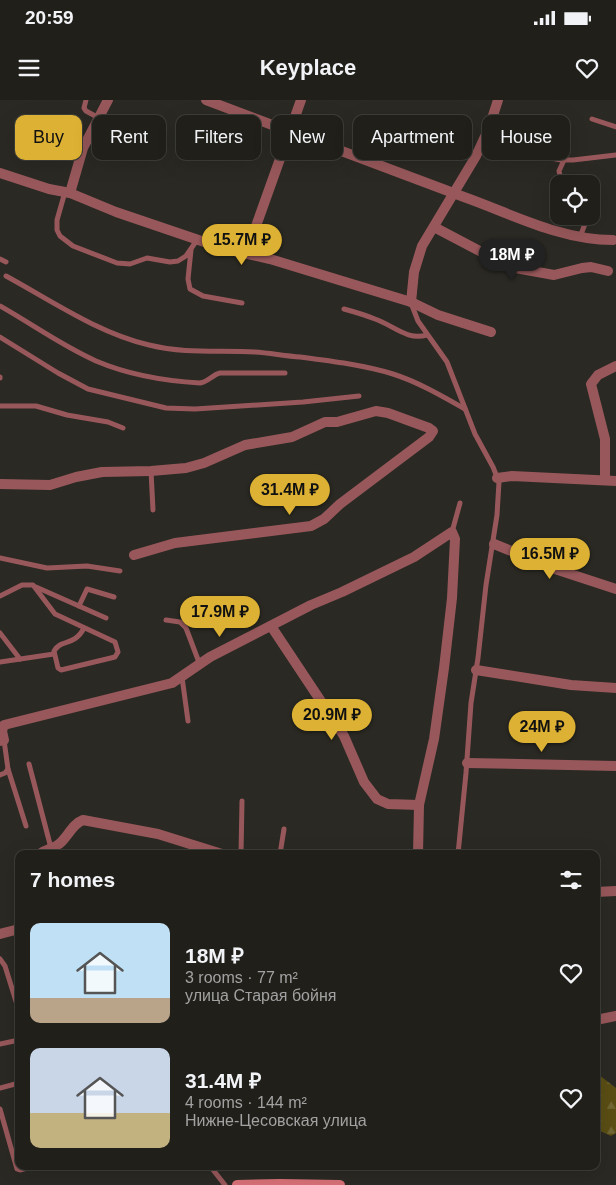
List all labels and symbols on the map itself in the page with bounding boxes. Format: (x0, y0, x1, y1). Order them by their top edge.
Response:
pin: 15.7M ₽ (196, 224, 288, 266)
pin: 18M ₽ (477, 238, 547, 281)
pin: 31.4M ₽ (244, 474, 336, 516)
pin: 16.5M ₽ (504, 538, 596, 580)
pin: 17.9M ₽ (174, 596, 266, 638)
pin: 20.9M ₽ (286, 698, 378, 741)
pin: 24M ₽ (507, 710, 577, 753)

